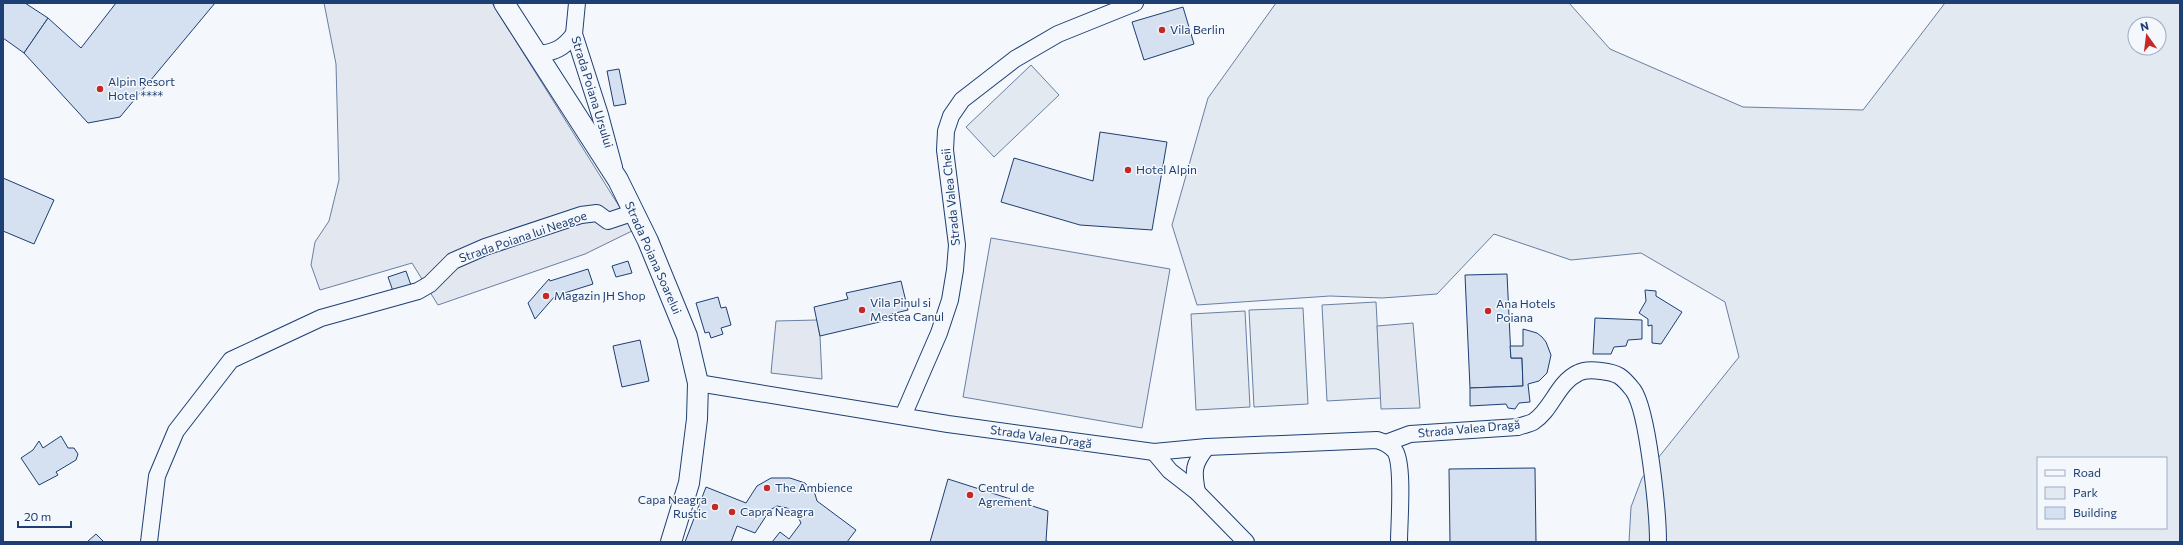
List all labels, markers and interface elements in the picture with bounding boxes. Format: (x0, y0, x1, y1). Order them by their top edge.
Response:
north arrow (2127, 16, 2167, 56)
text: N (2139, 19, 2150, 33)
place label: Vila Berlin (1170, 22, 1225, 36)
marker: Vila Berlin (1157, 25, 1167, 35)
street label: Strada Poiana Ursului (569, 34, 617, 149)
place label: Alpin Resort Hotel **** (108, 74, 175, 102)
marker: Alpin Resort Hotel **** (95, 84, 105, 94)
street label: Strada Valea Cheii (938, 148, 962, 246)
place label: Hotel Alpin (1136, 162, 1197, 176)
marker: Hotel Alpin (1123, 165, 1133, 175)
street label: Strada Poiana Soarelui (623, 199, 685, 316)
street label: Strada Poiana lui Neagoe (457, 208, 588, 265)
place label: Magazin JH Shop (554, 288, 646, 303)
marker: Magazin JH Shop (541, 291, 551, 301)
place label: Vila Pinul si Mestea Canul (870, 295, 944, 323)
place label: Ana Hotels Poiana (1496, 296, 1555, 324)
marker: Vila Pinul si Mestea Canul (857, 305, 867, 315)
marker: Ana Hotels Poiana (1483, 306, 1493, 316)
street label: Strada Valea Dragă (1417, 417, 1521, 439)
street label: Strada Valea Dragă (989, 422, 1093, 450)
legend (2037, 457, 2167, 529)
text: Road (2073, 465, 2101, 479)
place label: The Ambience (775, 480, 853, 494)
place label: Centrul de Agrement (978, 480, 1034, 508)
marker: The Ambience (762, 483, 772, 493)
text: Park (2073, 485, 2099, 499)
marker: Centrul de Agrement (965, 490, 975, 500)
place label: Capa Neagra Rustic (638, 492, 707, 520)
marker: Capa Neagra Rustic (710, 502, 720, 512)
scale bar (18, 503, 71, 529)
place label: Capra Neagra (740, 504, 814, 518)
text: Building (2073, 505, 2117, 519)
marker: Capra Neagra (727, 507, 737, 517)
text: 20 m (24, 509, 51, 523)

